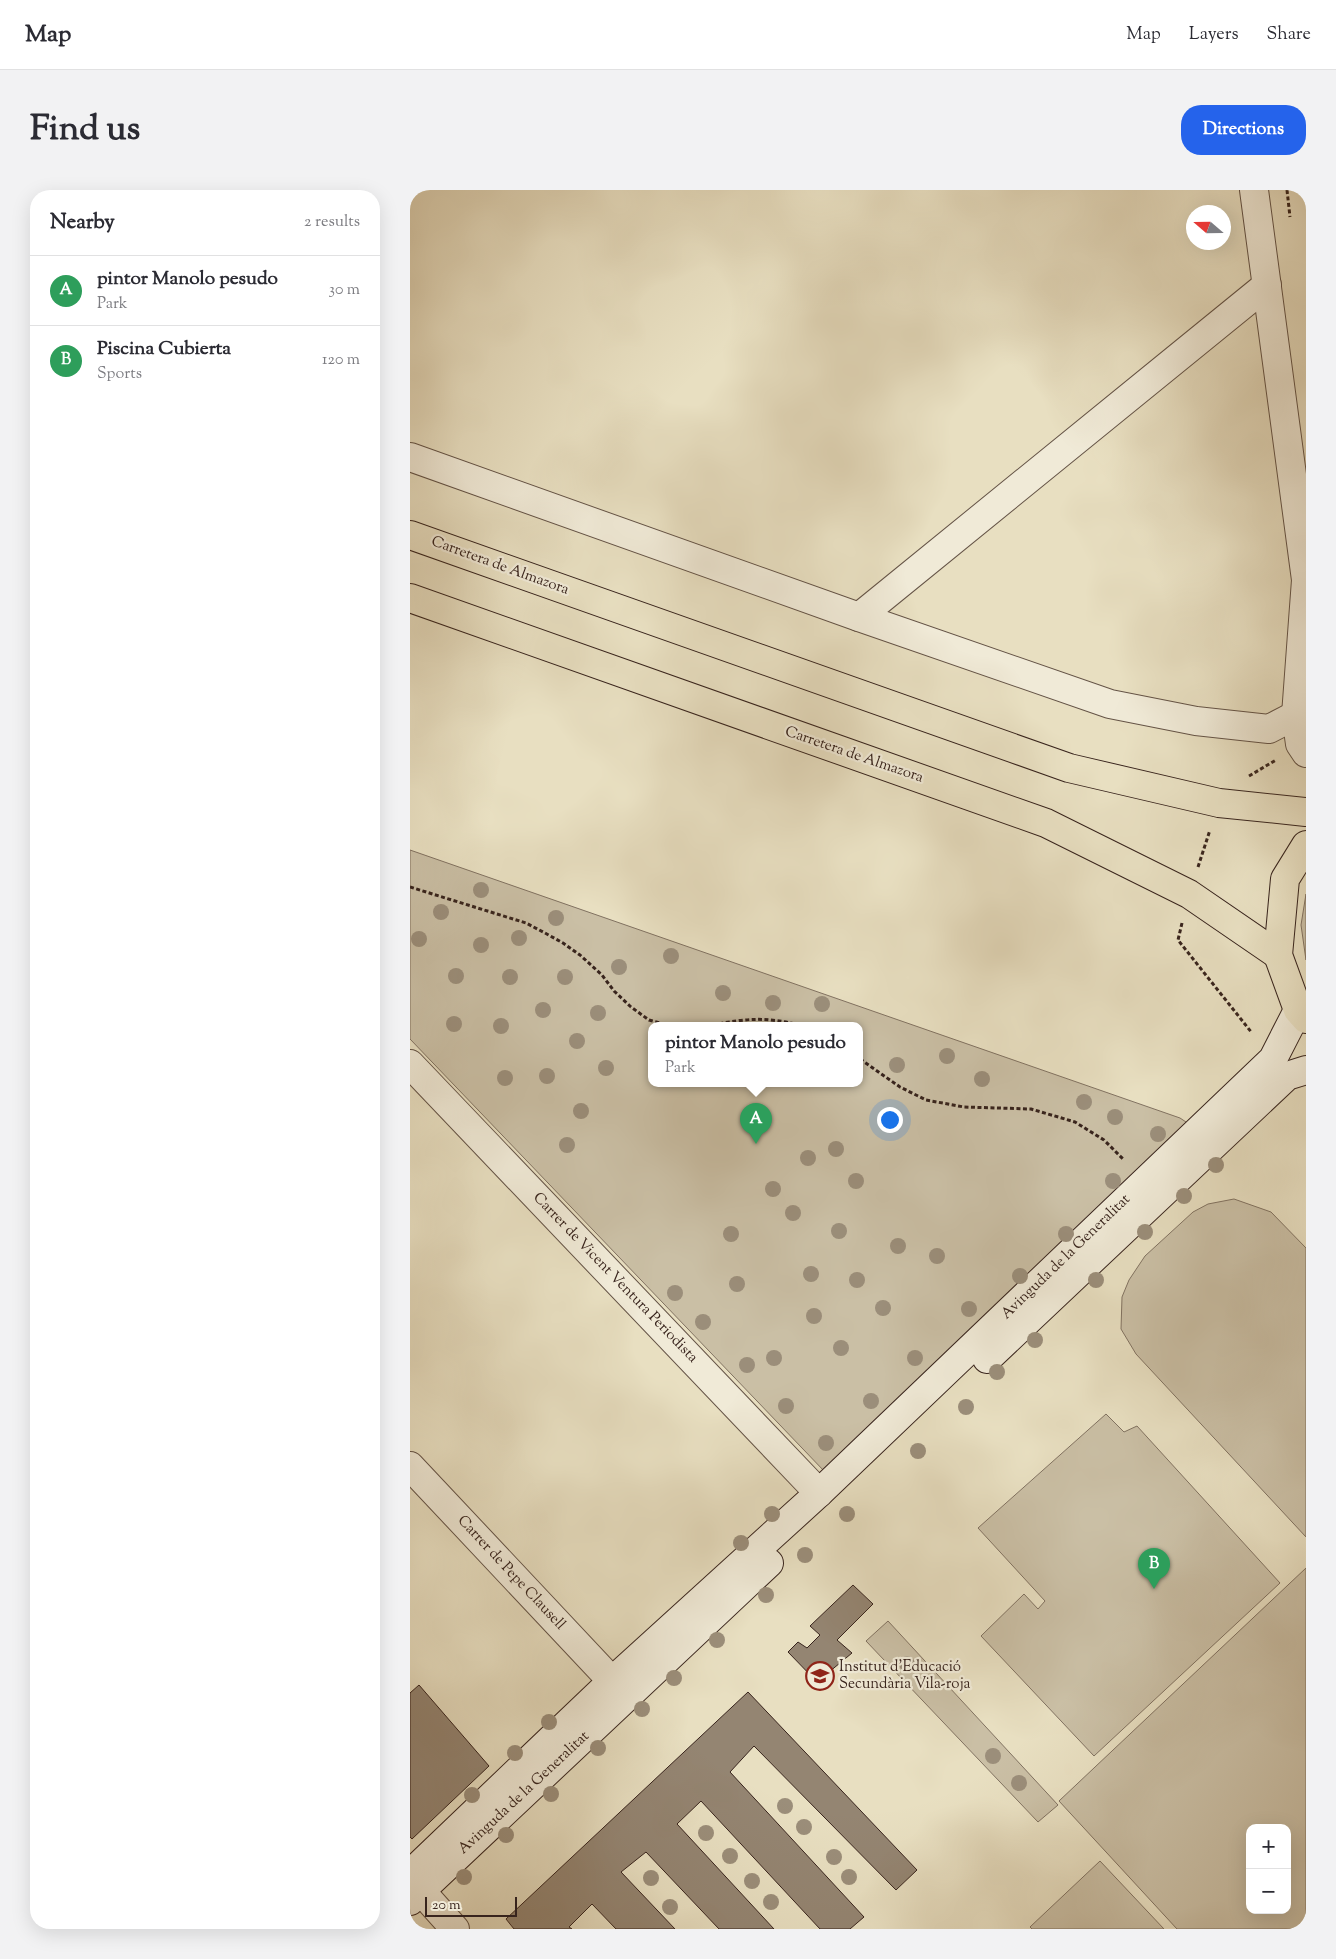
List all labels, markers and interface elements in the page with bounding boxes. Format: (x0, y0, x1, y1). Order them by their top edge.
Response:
text: Map (25, 18, 71, 52)
text: Map (1126, 22, 1161, 48)
text: Layers (1189, 22, 1239, 48)
text: Share (1267, 22, 1311, 48)
text: Find us (30, 105, 140, 156)
button: Directions (1181, 105, 1306, 155)
north arrow (1186, 205, 1231, 250)
text: Nearby (50, 208, 115, 238)
text: 2 results (304, 211, 360, 234)
text: pintor Manolo pesudo (97, 266, 278, 293)
text: A (60, 279, 73, 302)
text: 30 m (329, 279, 360, 302)
text: Park (97, 293, 128, 316)
text: Piscina Cubierta (97, 336, 231, 363)
text: B (61, 349, 71, 372)
text: 120 m (322, 349, 360, 372)
text: Sports (97, 363, 142, 386)
street label: Carretera de Almazora (428, 531, 572, 601)
street label: Carretera de Almazora (782, 721, 926, 789)
popup (648, 1022, 863, 1087)
text: pintor Manolo pesudo (665, 1030, 846, 1057)
text: Park (665, 1057, 696, 1080)
pin: A (740, 1103, 772, 1144)
your location (877, 1107, 903, 1133)
street label: Carrer de Vicent Ventura Periodista (528, 1188, 702, 1368)
street label: Avinguda de la Generalitat (997, 1190, 1135, 1324)
street label: Carrer de Pepe Clausell (452, 1511, 570, 1635)
pin: B (1138, 1548, 1170, 1589)
place label: Institut d'Educació Secundària Vila-roja (839, 1657, 971, 1695)
school or university icon: Institut d'Educació Secundària Vila-roja (805, 1661, 835, 1691)
street label: Avinguda de la Generalitat (454, 1727, 594, 1859)
map controls (1246, 1824, 1291, 1914)
button: + (1246, 1824, 1291, 1869)
button: − (1246, 1869, 1291, 1914)
scale bar (425, 1894, 518, 1917)
text: 20 m (432, 1896, 461, 1916)

